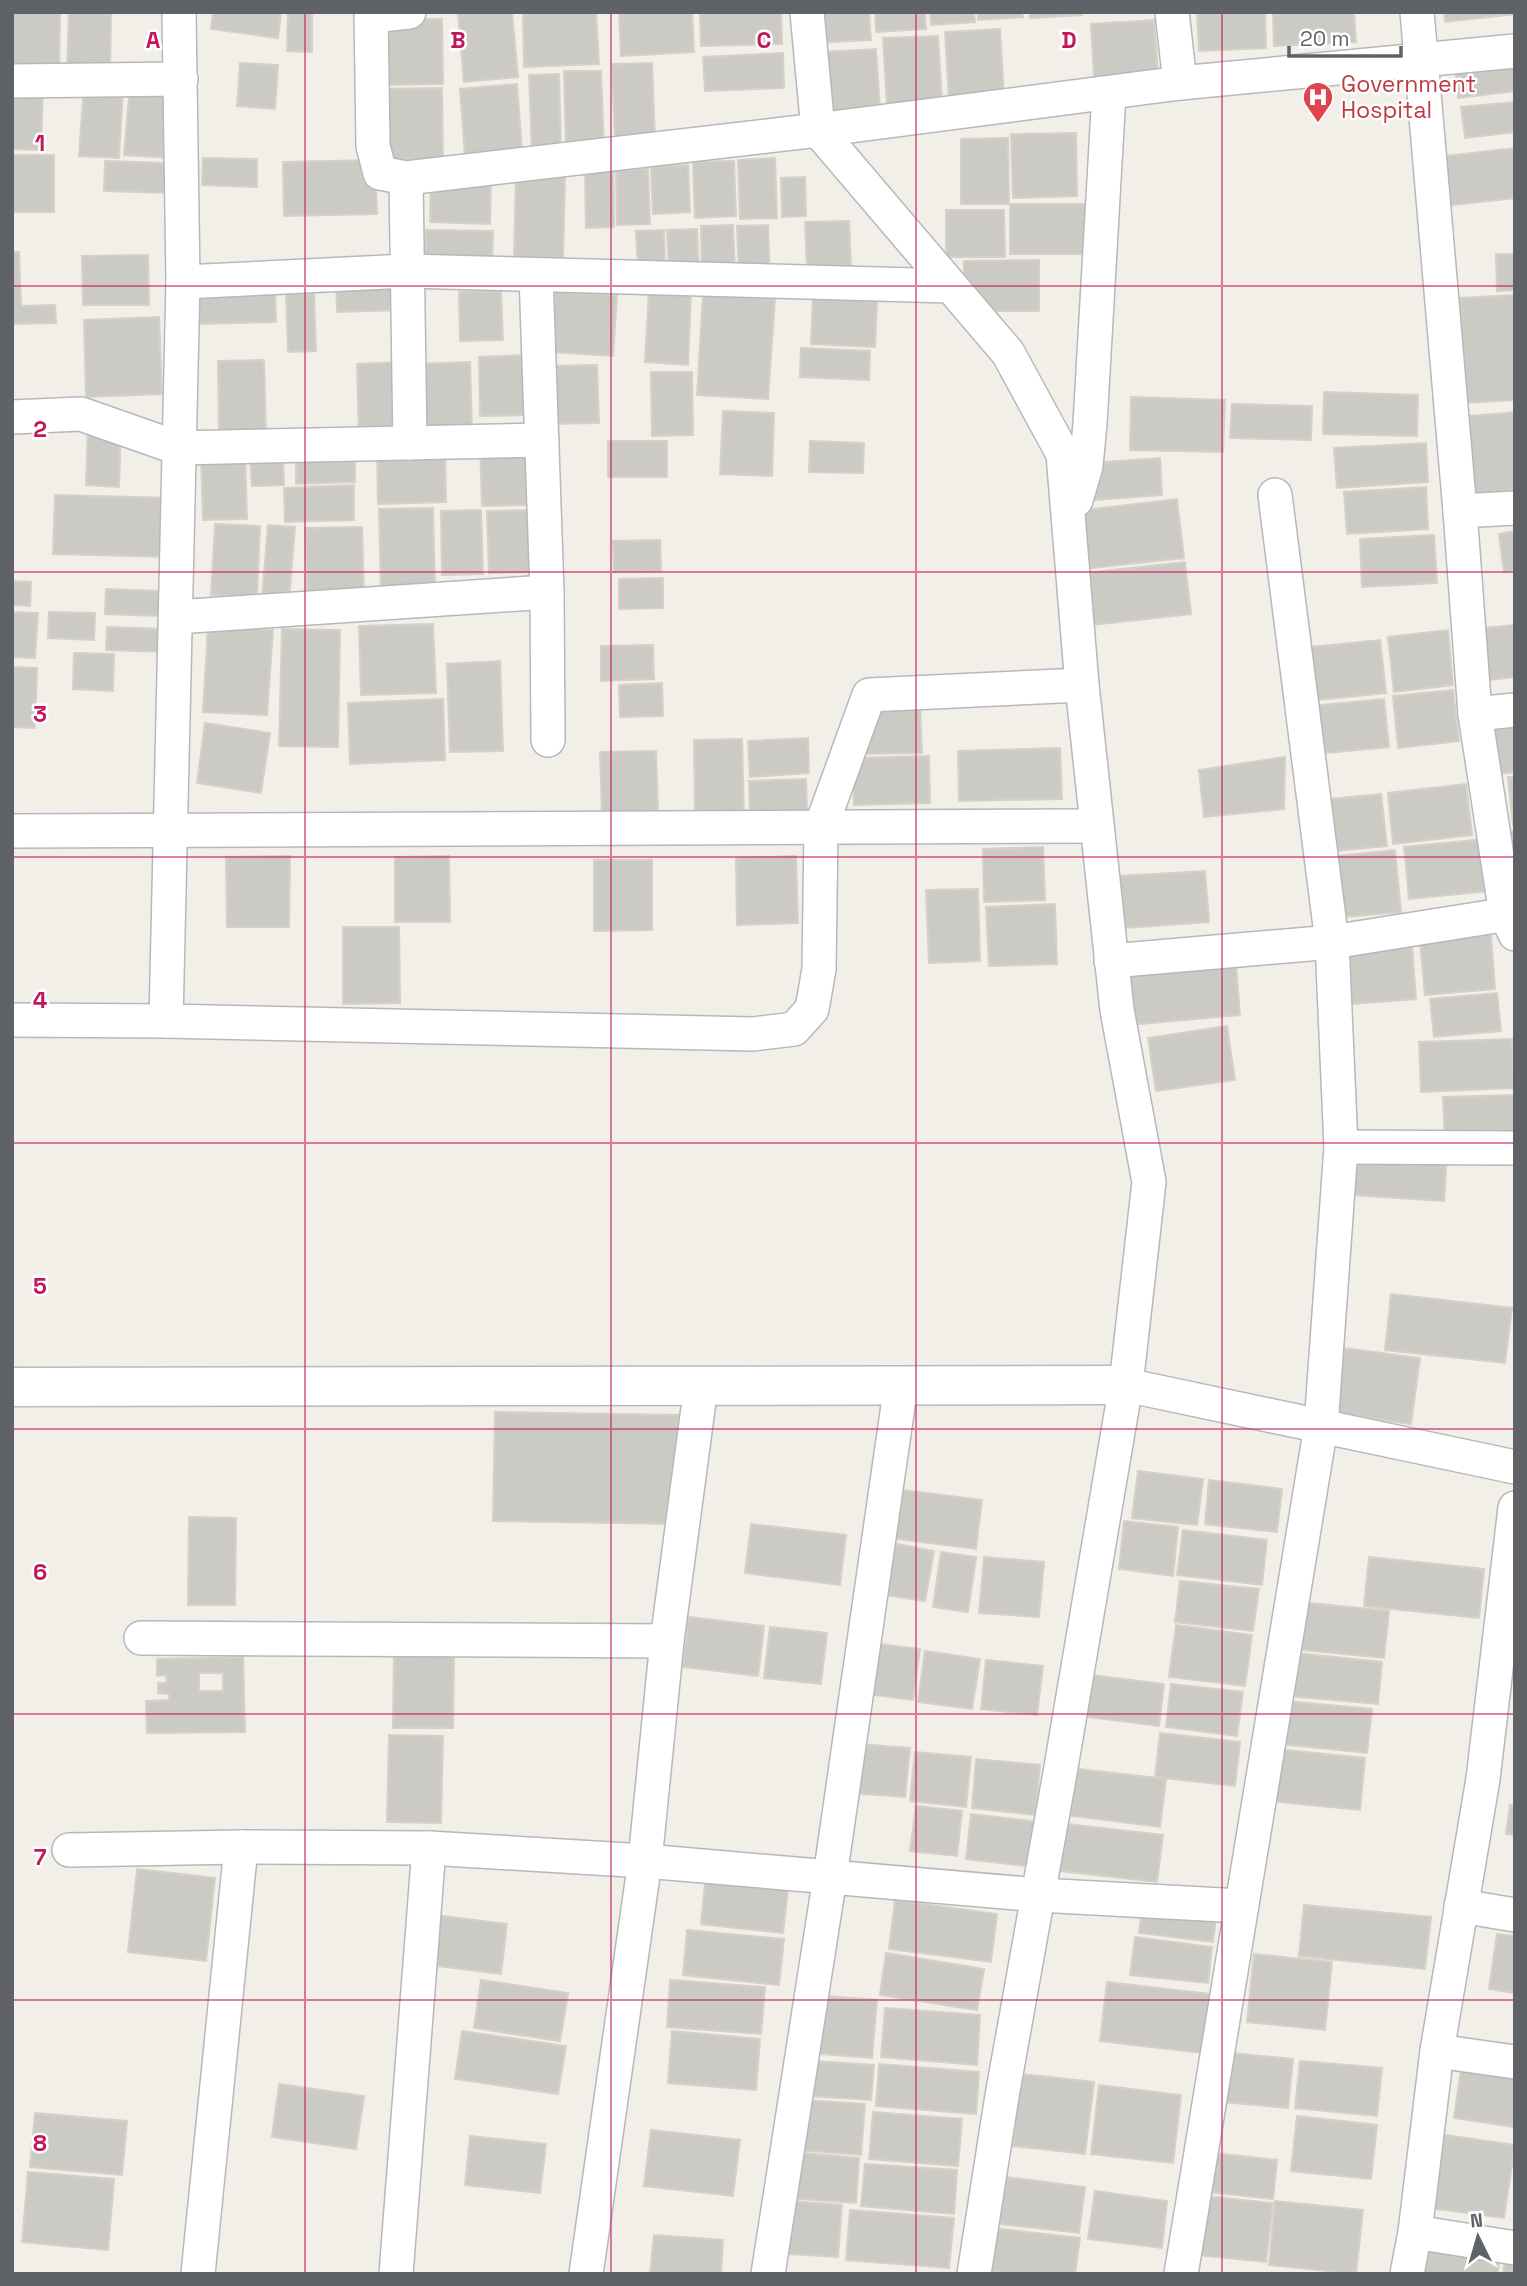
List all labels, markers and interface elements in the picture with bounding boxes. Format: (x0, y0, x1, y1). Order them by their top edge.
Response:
scale bar (1289, 14, 1401, 58)
text: A (146, 25, 161, 55)
text: B (450, 25, 466, 55)
text: C (757, 25, 771, 55)
text: D (1061, 25, 1077, 55)
text: 20 m (1300, 25, 1350, 52)
place label: Government Hospital (1341, 69, 1476, 125)
hospital icon: Government Hospital (1301, 80, 1335, 124)
text: 1 (35, 128, 45, 158)
text: 2 (33, 414, 47, 444)
text: 3 (33, 699, 47, 729)
text: 4 (33, 985, 48, 1015)
text: 5 (33, 1271, 47, 1301)
text: 6 (33, 1557, 47, 1587)
text: 7 (34, 1842, 47, 1872)
text: 8 (33, 2128, 47, 2158)
north arrow (1443, 2202, 1513, 2272)
text: N (1469, 2208, 1484, 2234)

